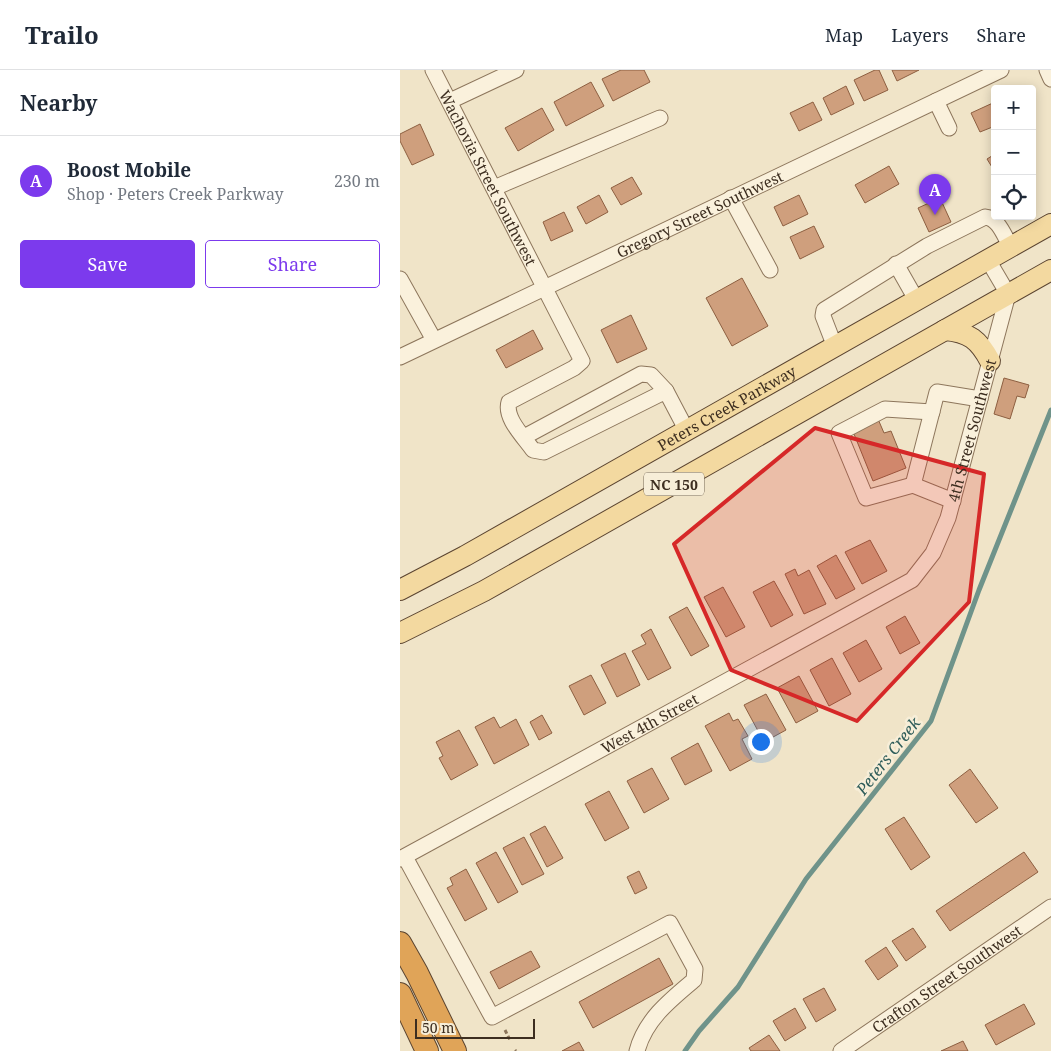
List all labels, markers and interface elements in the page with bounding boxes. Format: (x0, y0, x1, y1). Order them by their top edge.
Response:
text: Trailo (25, 18, 99, 51)
text: Map (825, 23, 863, 47)
text: Layers (891, 23, 949, 47)
text: Share (977, 23, 1026, 47)
map controls (991, 85, 1036, 220)
button: + (991, 85, 1036, 130)
street label: Wachovia Street Southwest (435, 87, 541, 269)
text: Nearby (20, 89, 98, 117)
button: − (991, 130, 1036, 175)
text: Boost Mobile (67, 157, 191, 183)
street label: Gregory Street Southwest (613, 166, 786, 262)
text: A (30, 170, 42, 192)
text: 230 m (334, 170, 380, 192)
pin: A (919, 174, 951, 215)
button: locate (991, 175, 1036, 220)
text: Shop · Peters Creek Parkway (67, 183, 284, 205)
button: Save (20, 240, 195, 288)
button: Share (205, 240, 380, 288)
street label: 4th Street Southwest (943, 357, 1000, 504)
street label: Peters Creek Parkway (654, 360, 800, 455)
road number: NC 150 (644, 472, 704, 496)
street label: West 4th Street (597, 689, 701, 758)
water label: Peters Creek (850, 712, 926, 800)
your location (748, 729, 774, 755)
street label: Crafton Street Southwest (868, 920, 1025, 1037)
scale bar (415, 1016, 535, 1039)
text: 50 m (422, 1018, 455, 1037)

